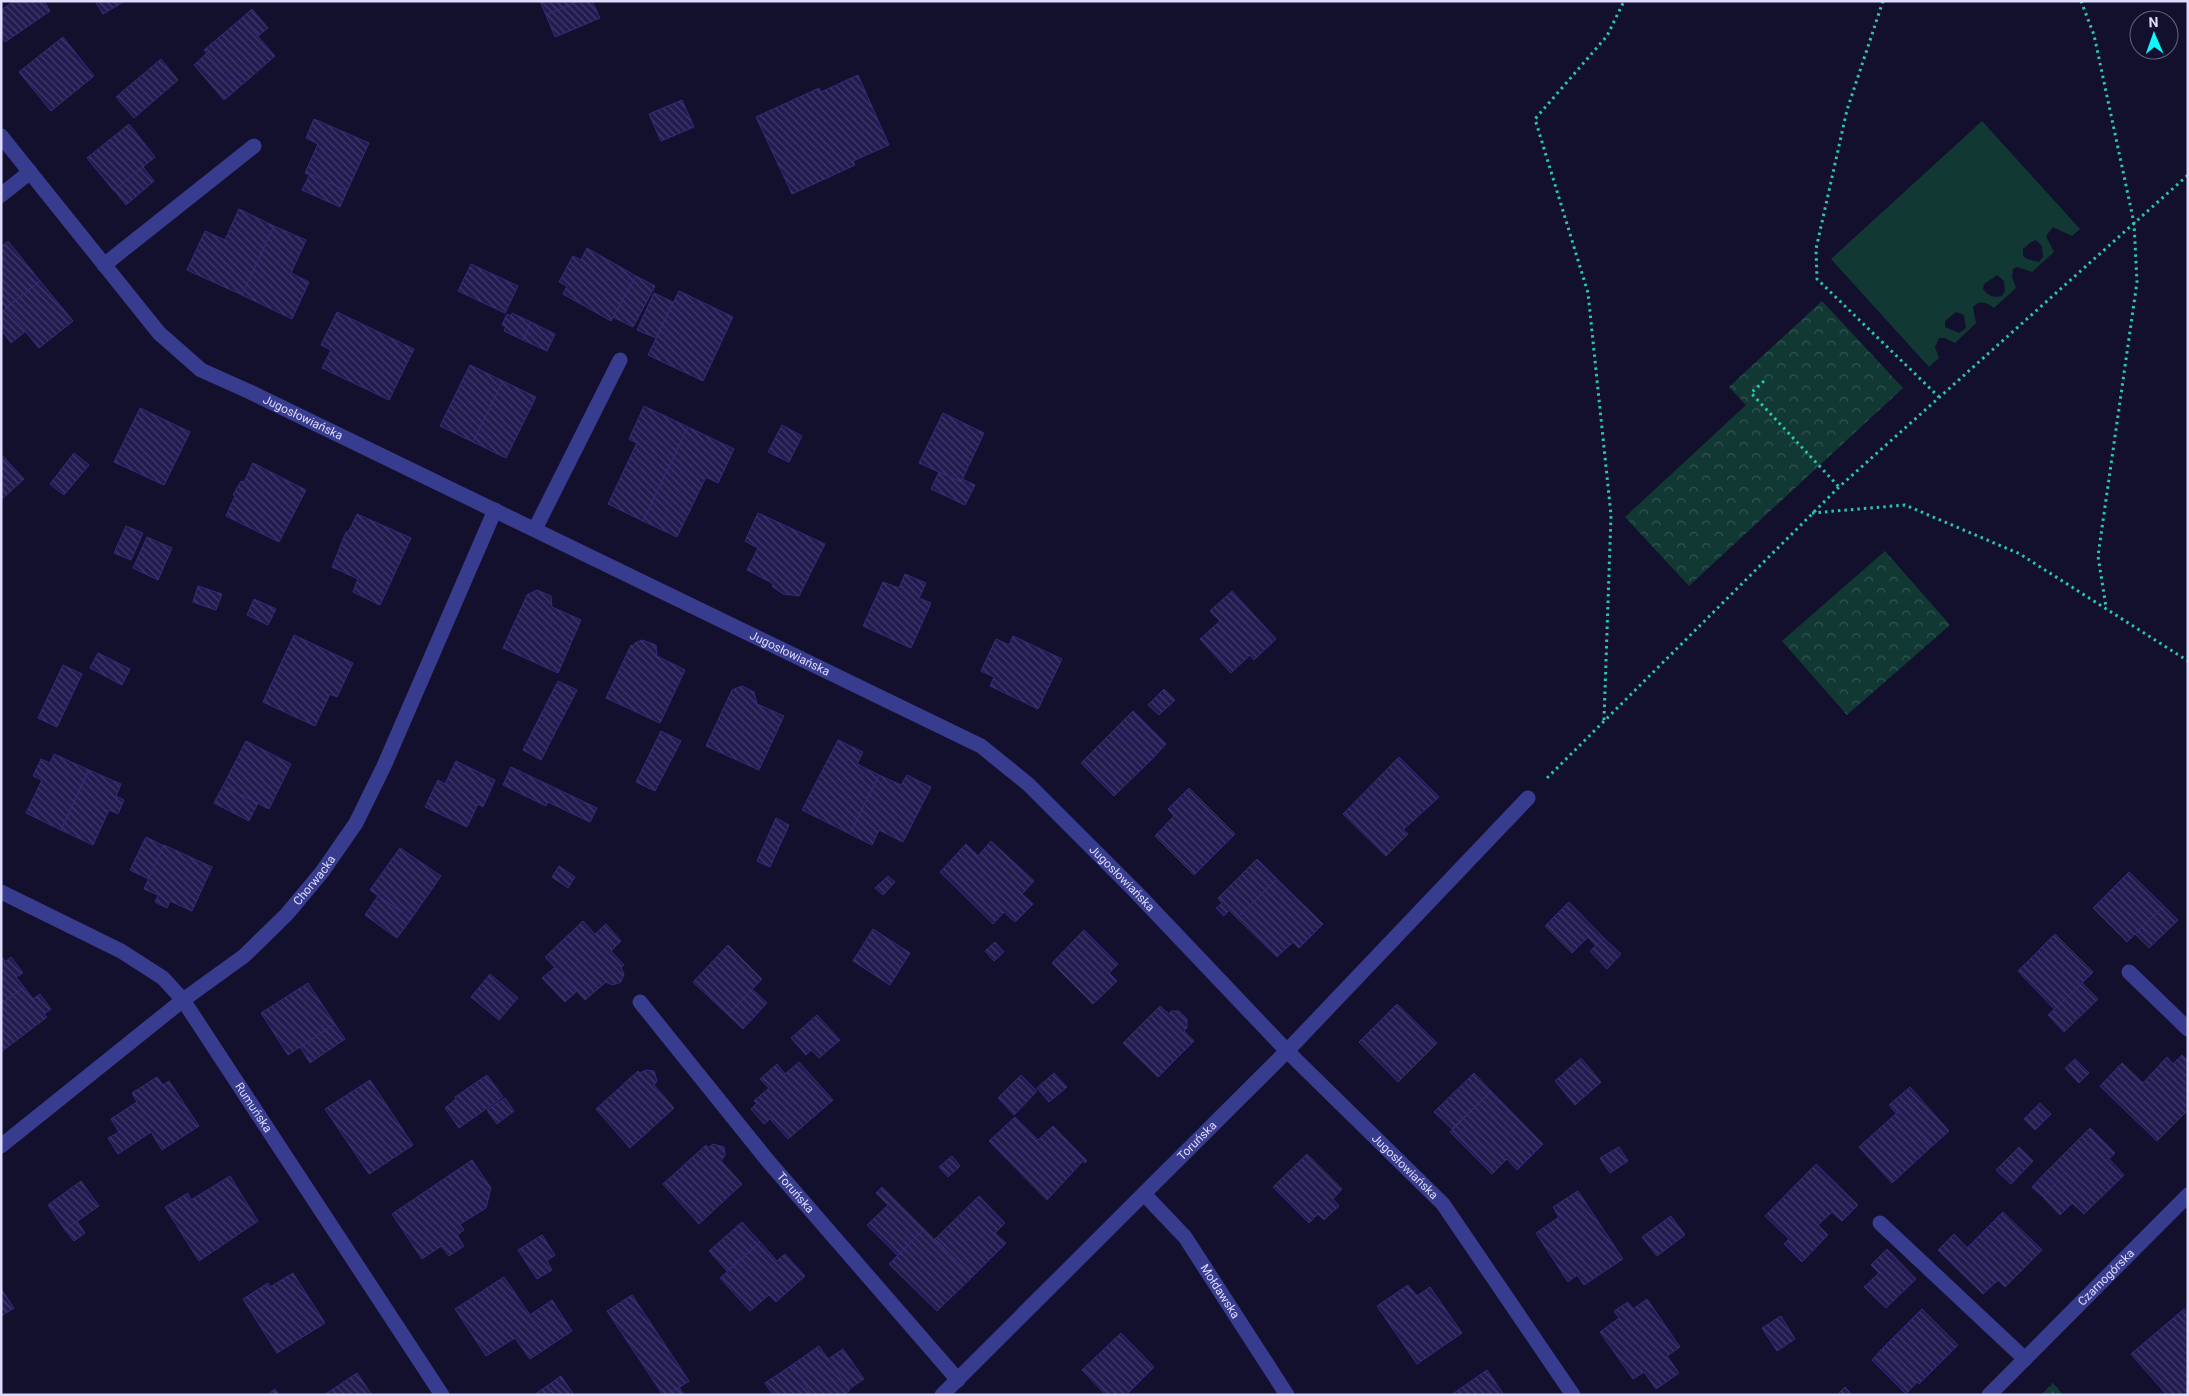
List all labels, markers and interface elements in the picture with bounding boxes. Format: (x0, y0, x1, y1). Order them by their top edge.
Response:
north arrow (2129, 10, 2179, 60)
text: N (2148, 14, 2159, 30)
street label: Jugosłowiańska (261, 392, 345, 443)
street label: Jugosłowiańska (748, 628, 832, 679)
street label: Jugosłowiańska (1086, 842, 1158, 914)
street label: Chorwacka (290, 853, 338, 908)
street label: Rumuńska (232, 1080, 275, 1135)
street label: Toruńska (1174, 1118, 1219, 1163)
street label: Jugosłowiańska (1369, 1131, 1441, 1202)
street label: Toruńska (774, 1169, 817, 1216)
street label: Czarnogórska (2075, 1246, 2137, 1309)
street label: Mołdawska (1197, 1262, 1243, 1321)

